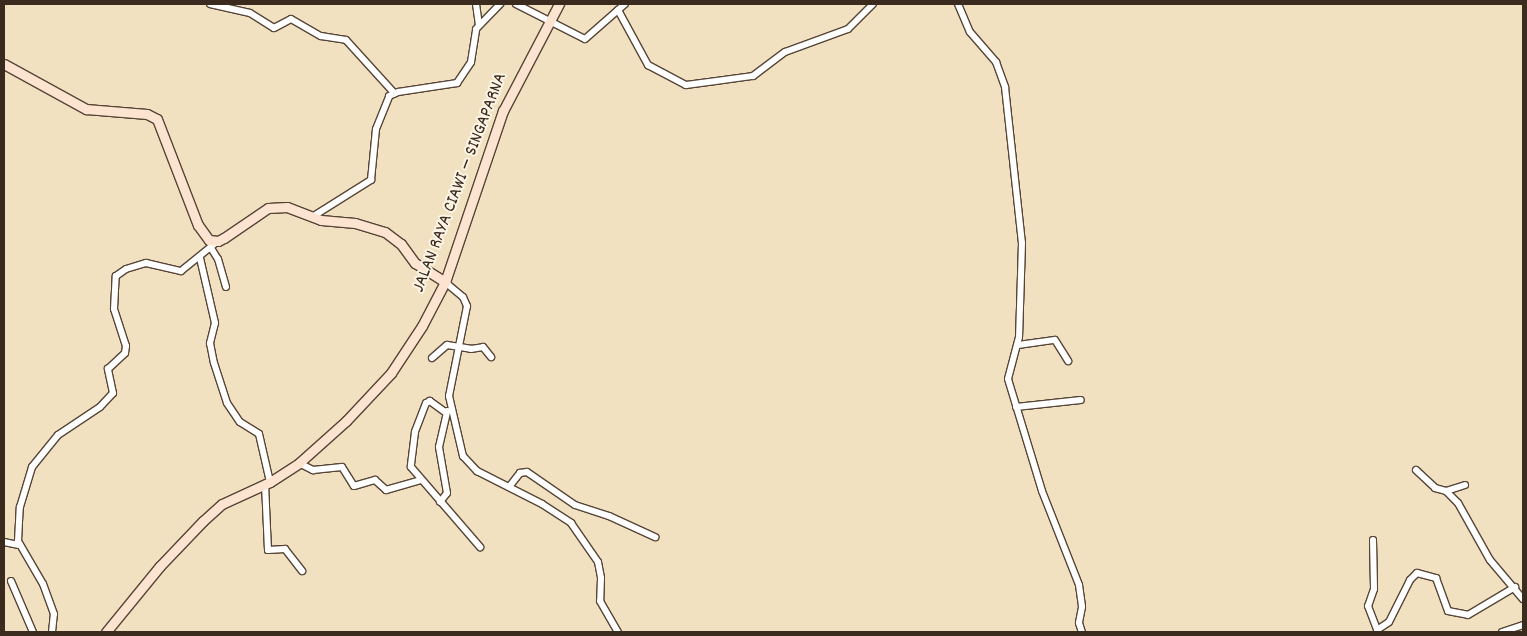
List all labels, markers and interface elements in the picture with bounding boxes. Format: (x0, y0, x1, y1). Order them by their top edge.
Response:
street label: JALAN RAYA CIAWI — SINGAPARNA (409, 70, 513, 296)

